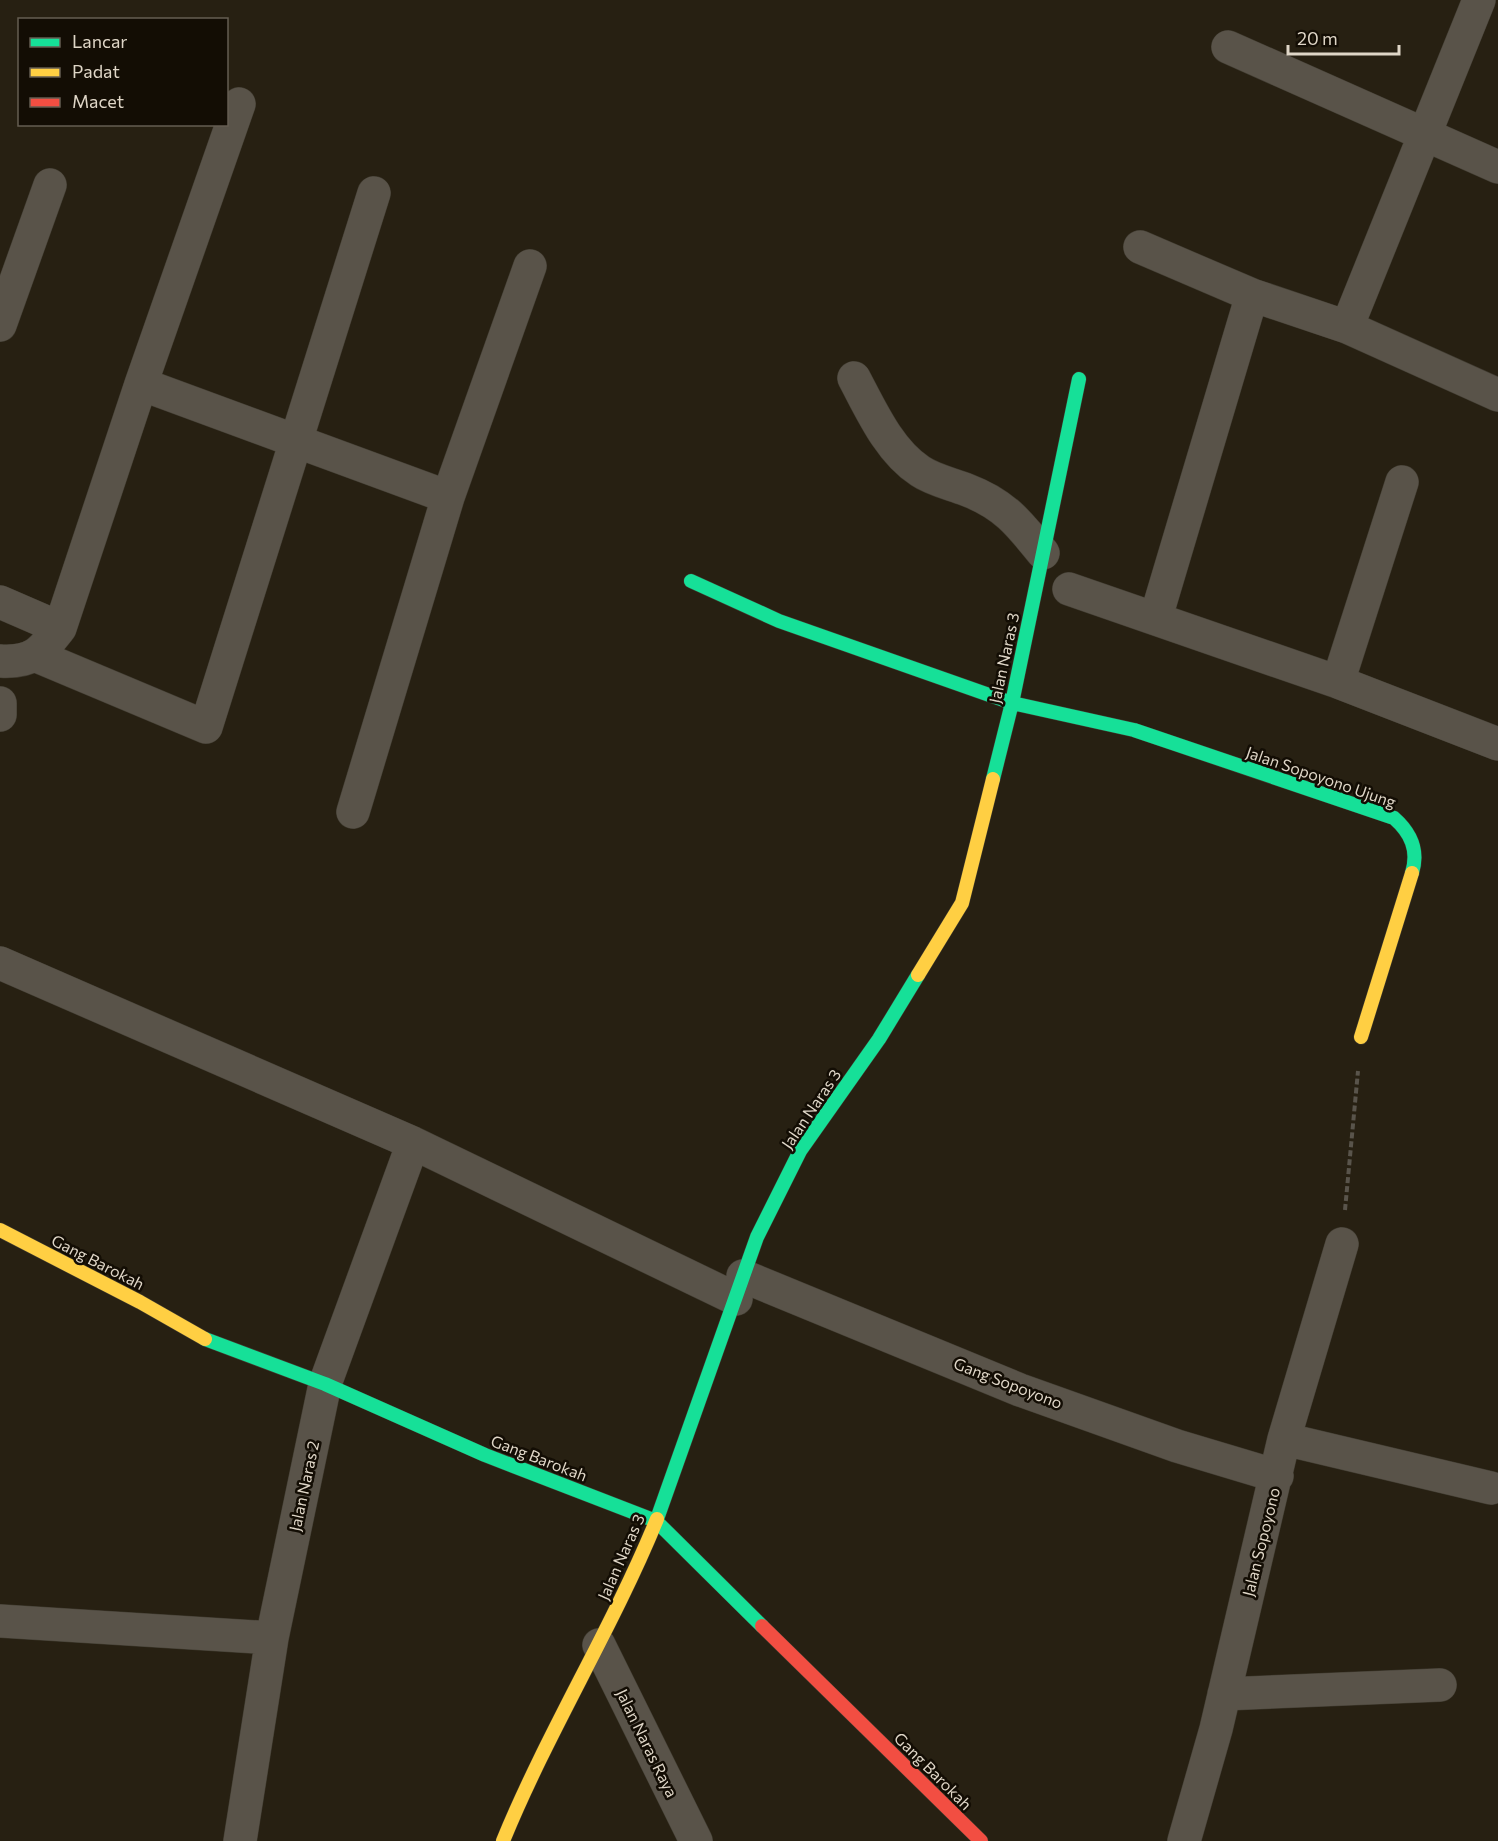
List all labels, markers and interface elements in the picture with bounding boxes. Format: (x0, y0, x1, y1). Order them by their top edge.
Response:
legend (18, 18, 228, 126)
scale bar (1288, 18, 1399, 56)
text: 20 m (1297, 27, 1338, 49)
text: Lancar (72, 30, 128, 52)
text: Padat (72, 60, 120, 82)
text: Macet (72, 90, 124, 112)
street label: Jalan Naras 3 (985, 611, 1022, 705)
street label: Jalan Sopoyono Ujung (1244, 742, 1399, 811)
street label: Jalan Naras 3 (777, 1065, 844, 1152)
street label: Gang Barokah (49, 1230, 148, 1293)
street label: Gang Sopoyono (951, 1353, 1065, 1412)
street label: Gang Barokah (488, 1430, 590, 1485)
street label: Jalan Naras 2 (285, 1439, 322, 1533)
street label: Jalan Sopoyono (1238, 1485, 1283, 1598)
street label: Jalan Naras 3 (593, 1511, 648, 1603)
street label: Jalan Naras Raya (613, 1685, 682, 1800)
street label: Gang Barokah (891, 1728, 976, 1813)

